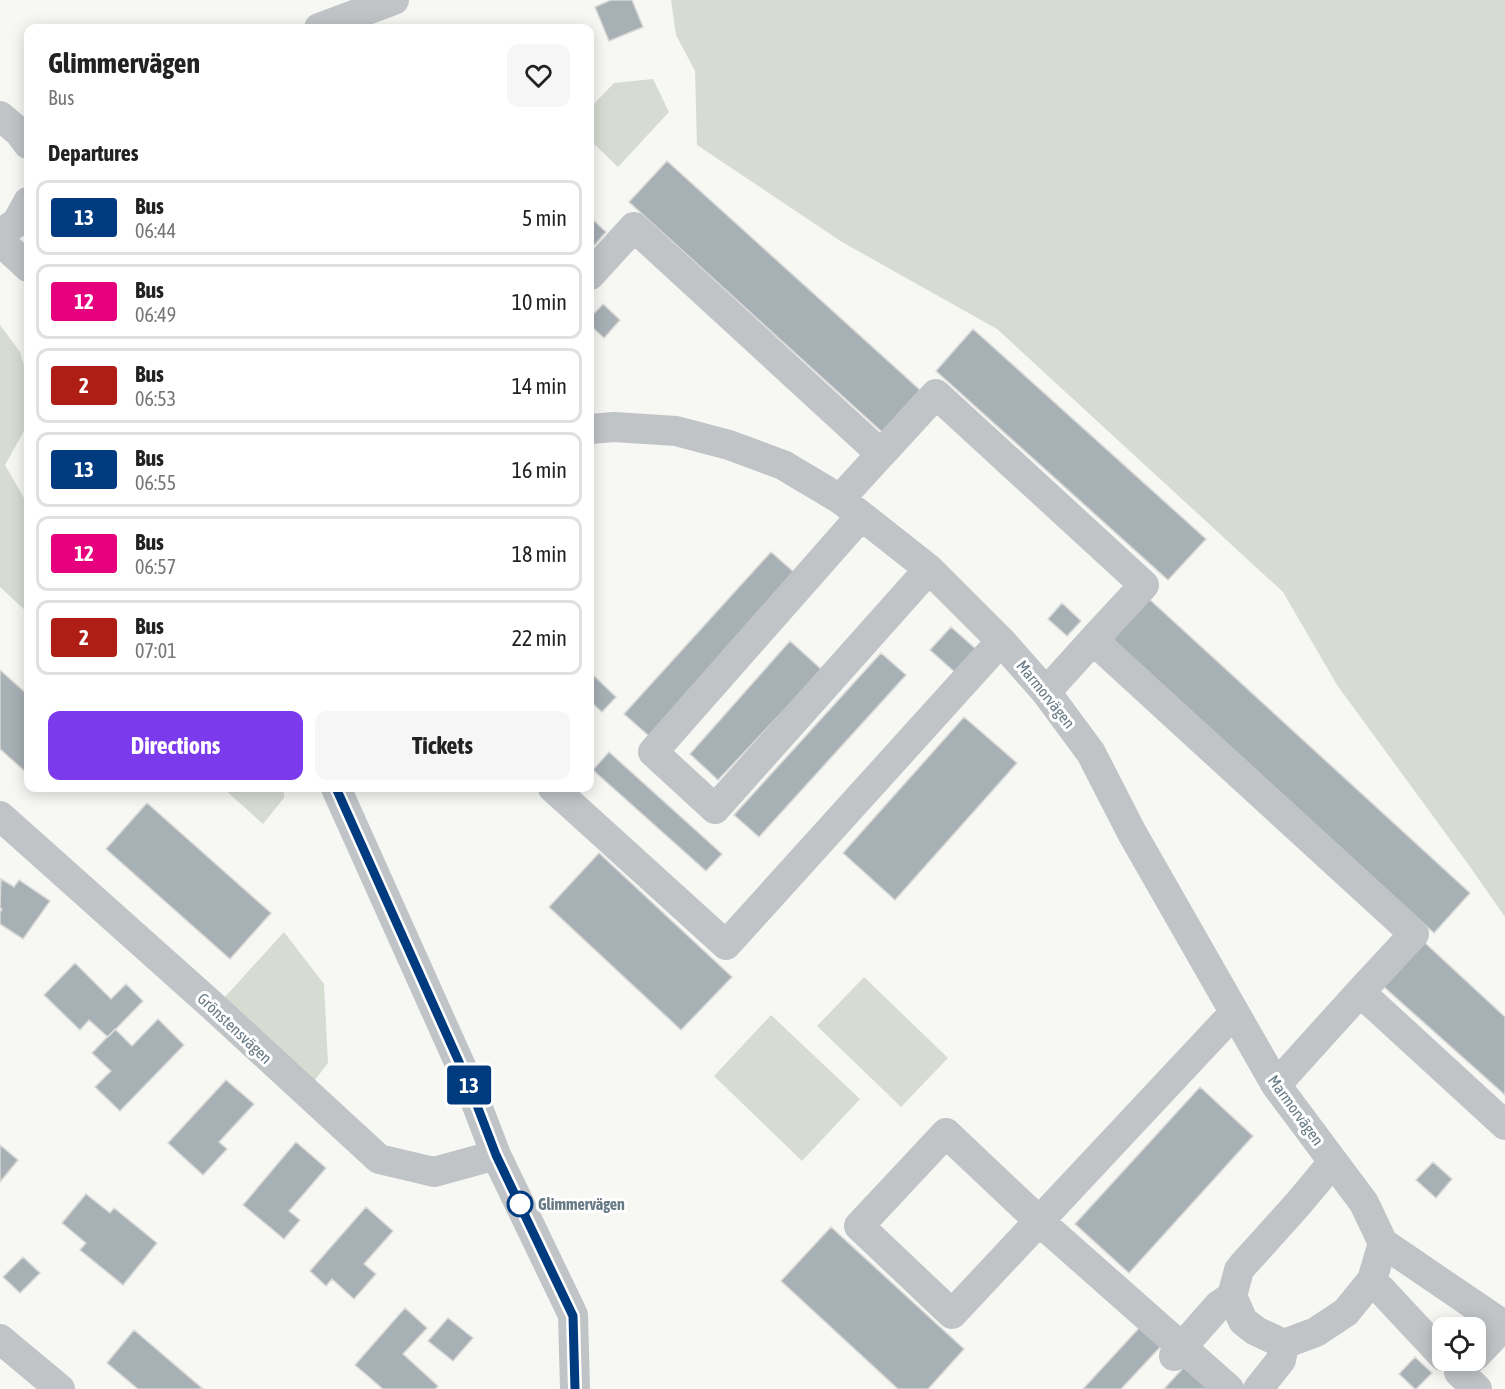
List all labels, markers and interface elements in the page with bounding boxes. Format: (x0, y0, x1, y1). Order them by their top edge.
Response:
button: heart (507, 44, 570, 107)
text: Glimmervägen (48, 47, 200, 79)
text: Bus (48, 86, 74, 109)
text: Departures (48, 140, 138, 166)
text: Bus (135, 193, 164, 219)
text: 13 (74, 205, 94, 229)
text: 5 min (522, 205, 567, 231)
text: 06:44 (135, 219, 176, 242)
text: Bus (135, 277, 164, 303)
text: 12 (74, 289, 94, 313)
text: 10 min (512, 289, 567, 315)
text: 06:49 (135, 303, 176, 326)
text: Bus (135, 361, 164, 387)
text: 2 (79, 373, 89, 397)
text: 14 min (512, 373, 567, 399)
text: 06:53 (135, 387, 176, 410)
text: Bus (135, 445, 164, 471)
text: 13 (74, 457, 94, 481)
text: 16 min (512, 457, 567, 483)
text: 06:55 (135, 471, 176, 494)
text: Bus (135, 529, 164, 555)
text: 12 (74, 541, 94, 565)
text: 18 min (512, 541, 567, 567)
text: 06:57 (135, 555, 176, 578)
text: Bus (135, 613, 164, 639)
text: 2 (79, 625, 89, 649)
text: 22 min (512, 625, 567, 651)
text: 07:01 (135, 639, 177, 662)
street label: Marmorvägen (1012, 656, 1079, 732)
button: Directions (48, 711, 303, 780)
button: Tickets (315, 711, 570, 780)
street label: Grönstensvägen (194, 989, 276, 1068)
line badge: 13 (442, 1066, 496, 1104)
street label: Marmorvägen (1264, 1071, 1327, 1149)
text: 13 (459, 1073, 479, 1097)
marker: Glimmervägen (507, 1191, 533, 1217)
place label: Glimmervägen (538, 1195, 625, 1213)
map controls (1432, 1317, 1486, 1371)
button: locate (1432, 1317, 1486, 1371)

